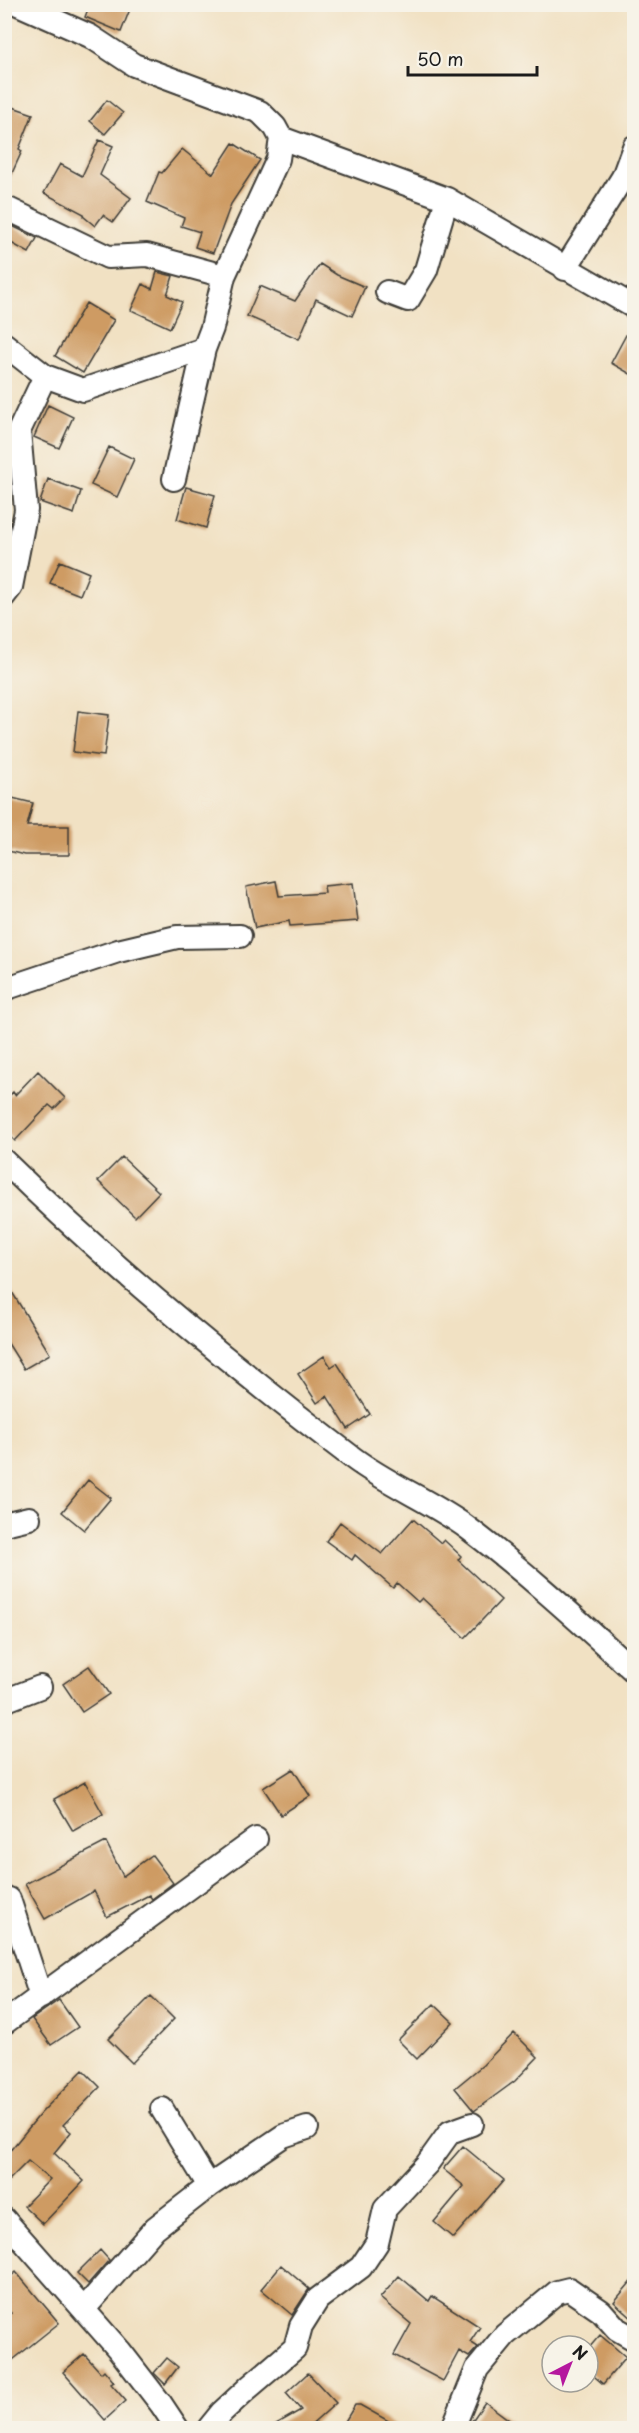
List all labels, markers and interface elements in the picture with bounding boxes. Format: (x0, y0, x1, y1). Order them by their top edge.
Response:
scale bar (408, 39, 537, 77)
text: 50 m (417, 45, 464, 72)
north arrow (540, 2334, 600, 2394)
text: N (568, 2339, 593, 2365)

